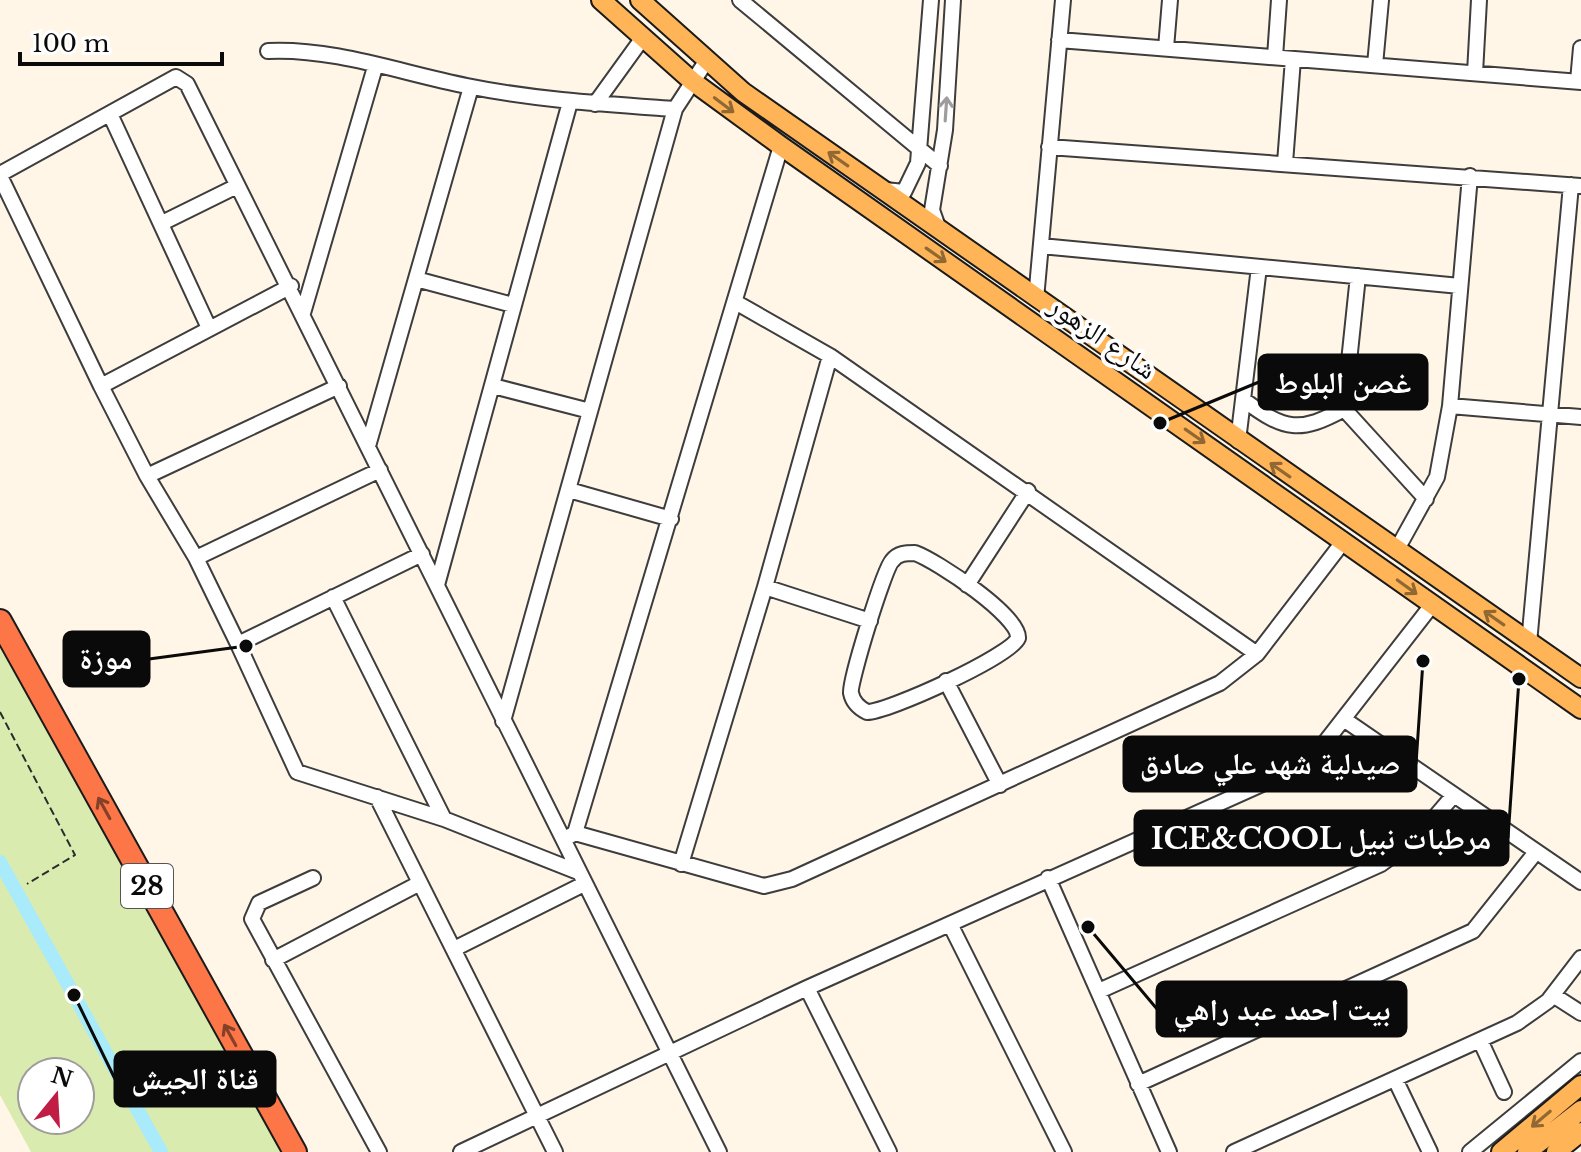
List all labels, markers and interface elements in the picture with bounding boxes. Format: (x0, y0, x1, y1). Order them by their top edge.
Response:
scale bar (20, 16, 222, 66)
text: 100 m (32, 29, 110, 58)
one-way arrow (713, 96, 734, 113)
one-way arrow (939, 96, 954, 123)
one-way arrow (828, 151, 850, 167)
one-way arrow (925, 247, 947, 263)
street label: شارع الزهور (1041, 287, 1163, 387)
callout: غصن البلوط (1259, 355, 1427, 409)
text: غصن البلوط (1275, 364, 1411, 401)
one-way arrow (1184, 428, 1206, 444)
one-way arrow (1269, 462, 1291, 478)
one-way arrow (1395, 579, 1417, 595)
one-way arrow (1483, 610, 1505, 626)
callout: موزة (64, 632, 149, 686)
text: موزة (80, 640, 132, 677)
callout: صيدلية شهد علي صادق (1124, 737, 1416, 791)
text: صيدلية شهد علي صادق (1140, 745, 1400, 787)
one-way arrow (95, 796, 111, 820)
callout: ICE&COOL مرطبات نبيل (1135, 811, 1508, 865)
text: ICE&COOL مرطبات نبيل (1151, 820, 1491, 857)
road number: 28 (121, 864, 173, 908)
callout: بيت احمد عبد راهي (1157, 982, 1406, 1036)
text: بيت احمد عبد راهي (1173, 991, 1391, 1033)
one-way arrow (222, 1024, 238, 1047)
callout: قناة الجيش (115, 1052, 275, 1106)
north arrow (16, 1056, 96, 1136)
text: قناة الجيش (131, 1060, 259, 1097)
text: N (48, 1061, 76, 1094)
one-way arrow (1531, 1110, 1552, 1127)

